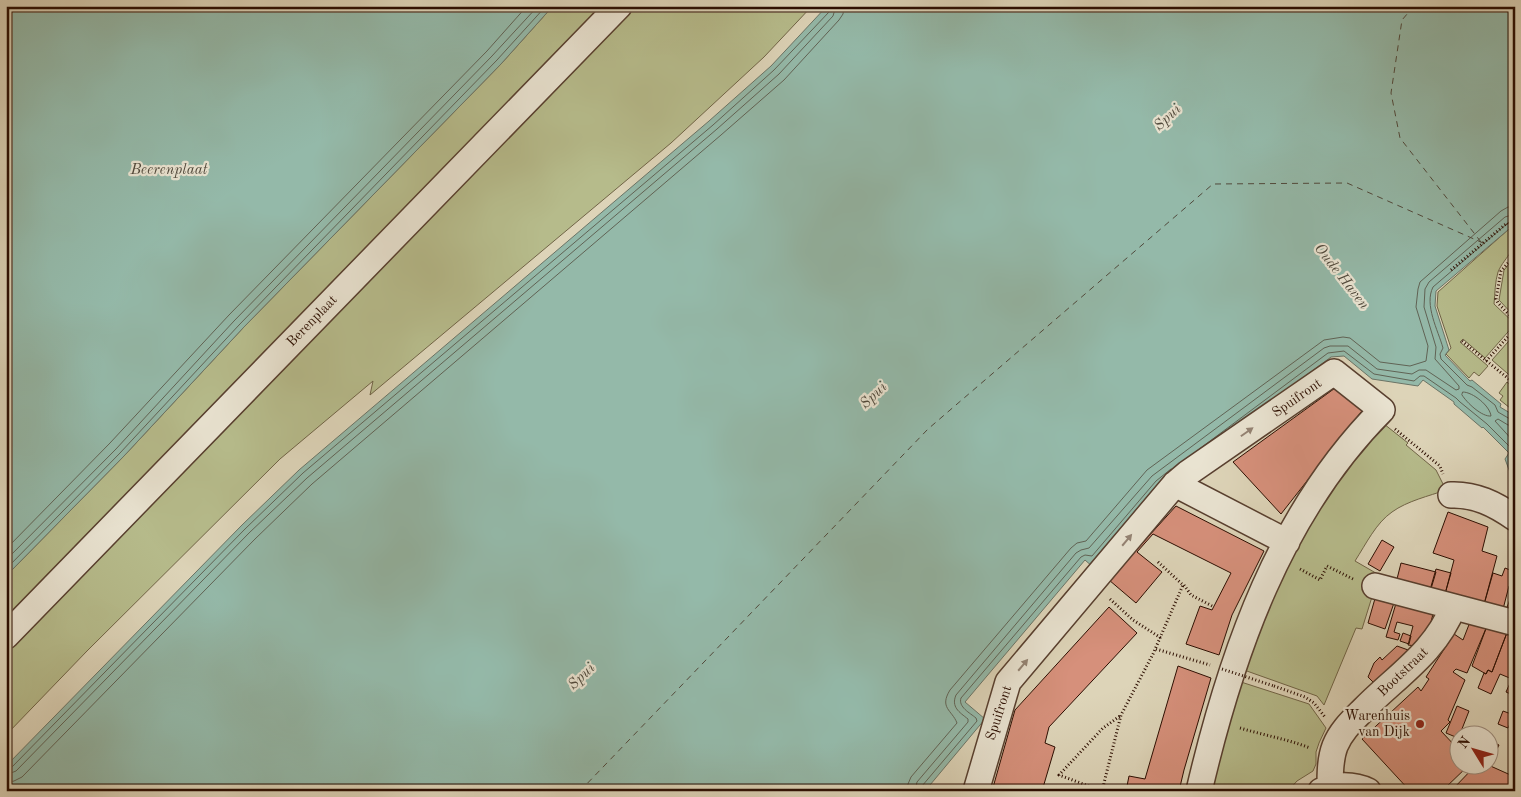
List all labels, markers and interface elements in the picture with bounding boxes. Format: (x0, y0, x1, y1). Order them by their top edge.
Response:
water label: Spui (1152, 102, 1184, 134)
water label: Beerenplaat (129, 163, 208, 178)
water label: Oude Haven (1311, 241, 1371, 313)
street label: Berenplaat (284, 292, 340, 349)
street label: Spuifront (1270, 376, 1324, 420)
water label: Spui (858, 380, 890, 412)
one-way arrow (1240, 427, 1254, 437)
one-way arrow (1122, 534, 1133, 547)
street label: Bootstraat (1375, 645, 1431, 699)
one-way arrow (1017, 658, 1028, 671)
water label: Spui (566, 661, 598, 693)
street label: Spuifront (984, 684, 1014, 742)
place label: Warenhuis van Dijk (1345, 709, 1410, 739)
marker: Warenhuis van Dijk (1414, 718, 1426, 730)
north arrow (1448, 724, 1498, 774)
text: N (1456, 734, 1473, 751)

